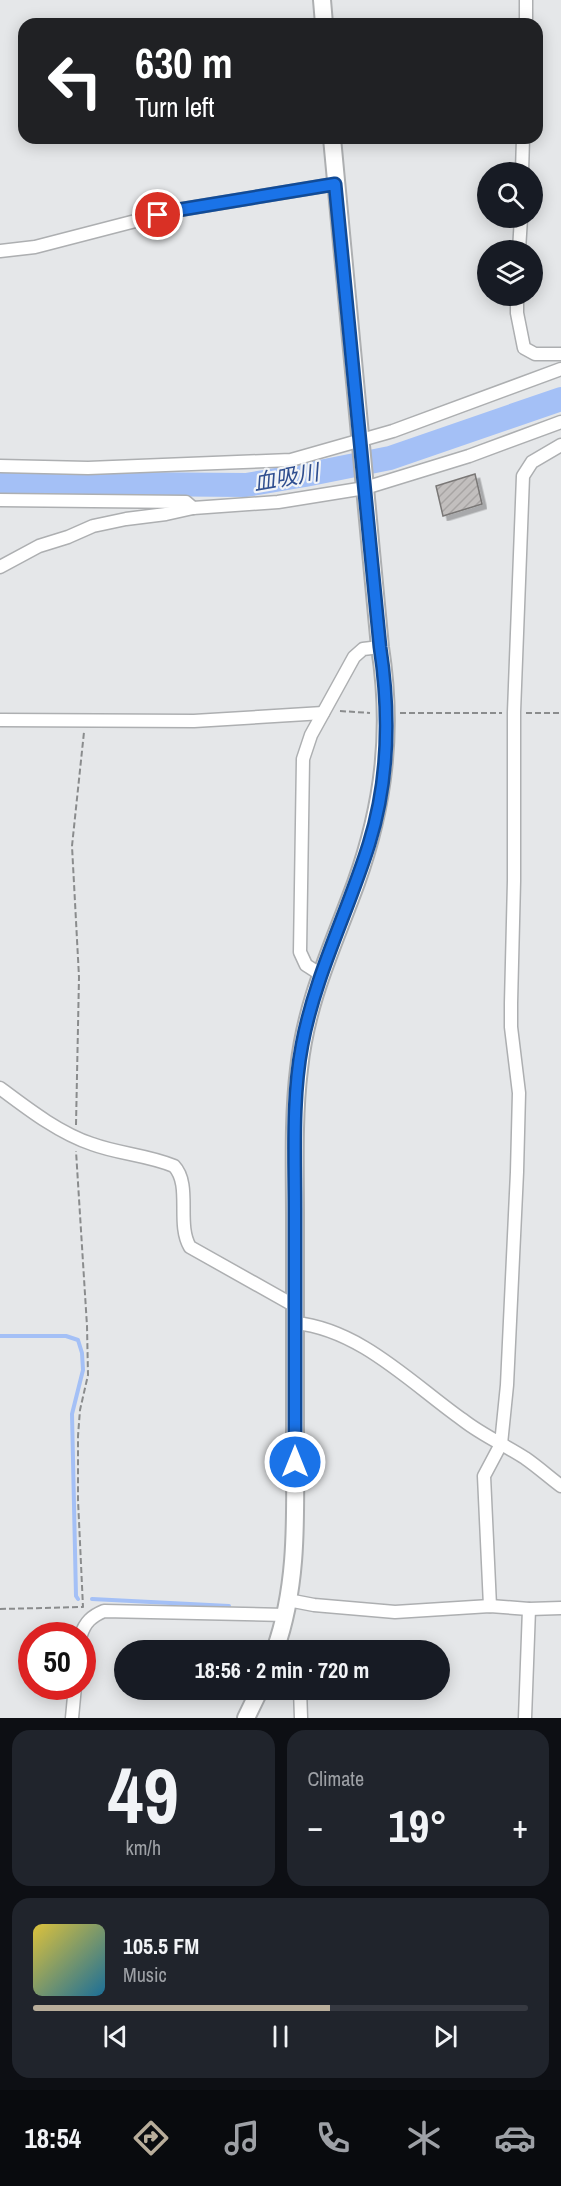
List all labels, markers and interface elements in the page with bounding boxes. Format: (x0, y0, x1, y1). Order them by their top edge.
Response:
text: 630 m (135, 35, 233, 91)
icon: left (36, 42, 114, 120)
text: Turn left (135, 89, 214, 125)
map controls (477, 162, 543, 306)
button: search (477, 162, 543, 228)
pin (132, 189, 183, 240)
icon: arrive (141, 198, 174, 231)
button: layers (477, 240, 543, 306)
water label: 血吸川 (251, 456, 323, 498)
position arrow (263, 1430, 327, 1494)
speed limit sign: 50 (18, 1622, 96, 1700)
text: 18:56 · 2 min · 720 m (195, 1655, 369, 1685)
text: 49 (108, 1742, 179, 1847)
text: Climate (308, 1765, 364, 1792)
text: 19° (388, 1795, 447, 1856)
text: − (308, 1804, 323, 1848)
text: + (512, 1804, 528, 1848)
text: km/h (125, 1834, 161, 1861)
text: 105.5 FM (123, 1931, 199, 1961)
text: Music (123, 1961, 167, 1988)
icon: previous (99, 2020, 132, 2053)
icon: pause (264, 2020, 297, 2053)
icon: next (429, 2020, 462, 2053)
icon: directions (130, 2117, 172, 2159)
icon: music (221, 2117, 263, 2159)
icon: phone (312, 2117, 354, 2159)
icon: climate (403, 2117, 445, 2159)
icon: car (494, 2117, 536, 2159)
text: 18:54 (25, 2120, 81, 2156)

